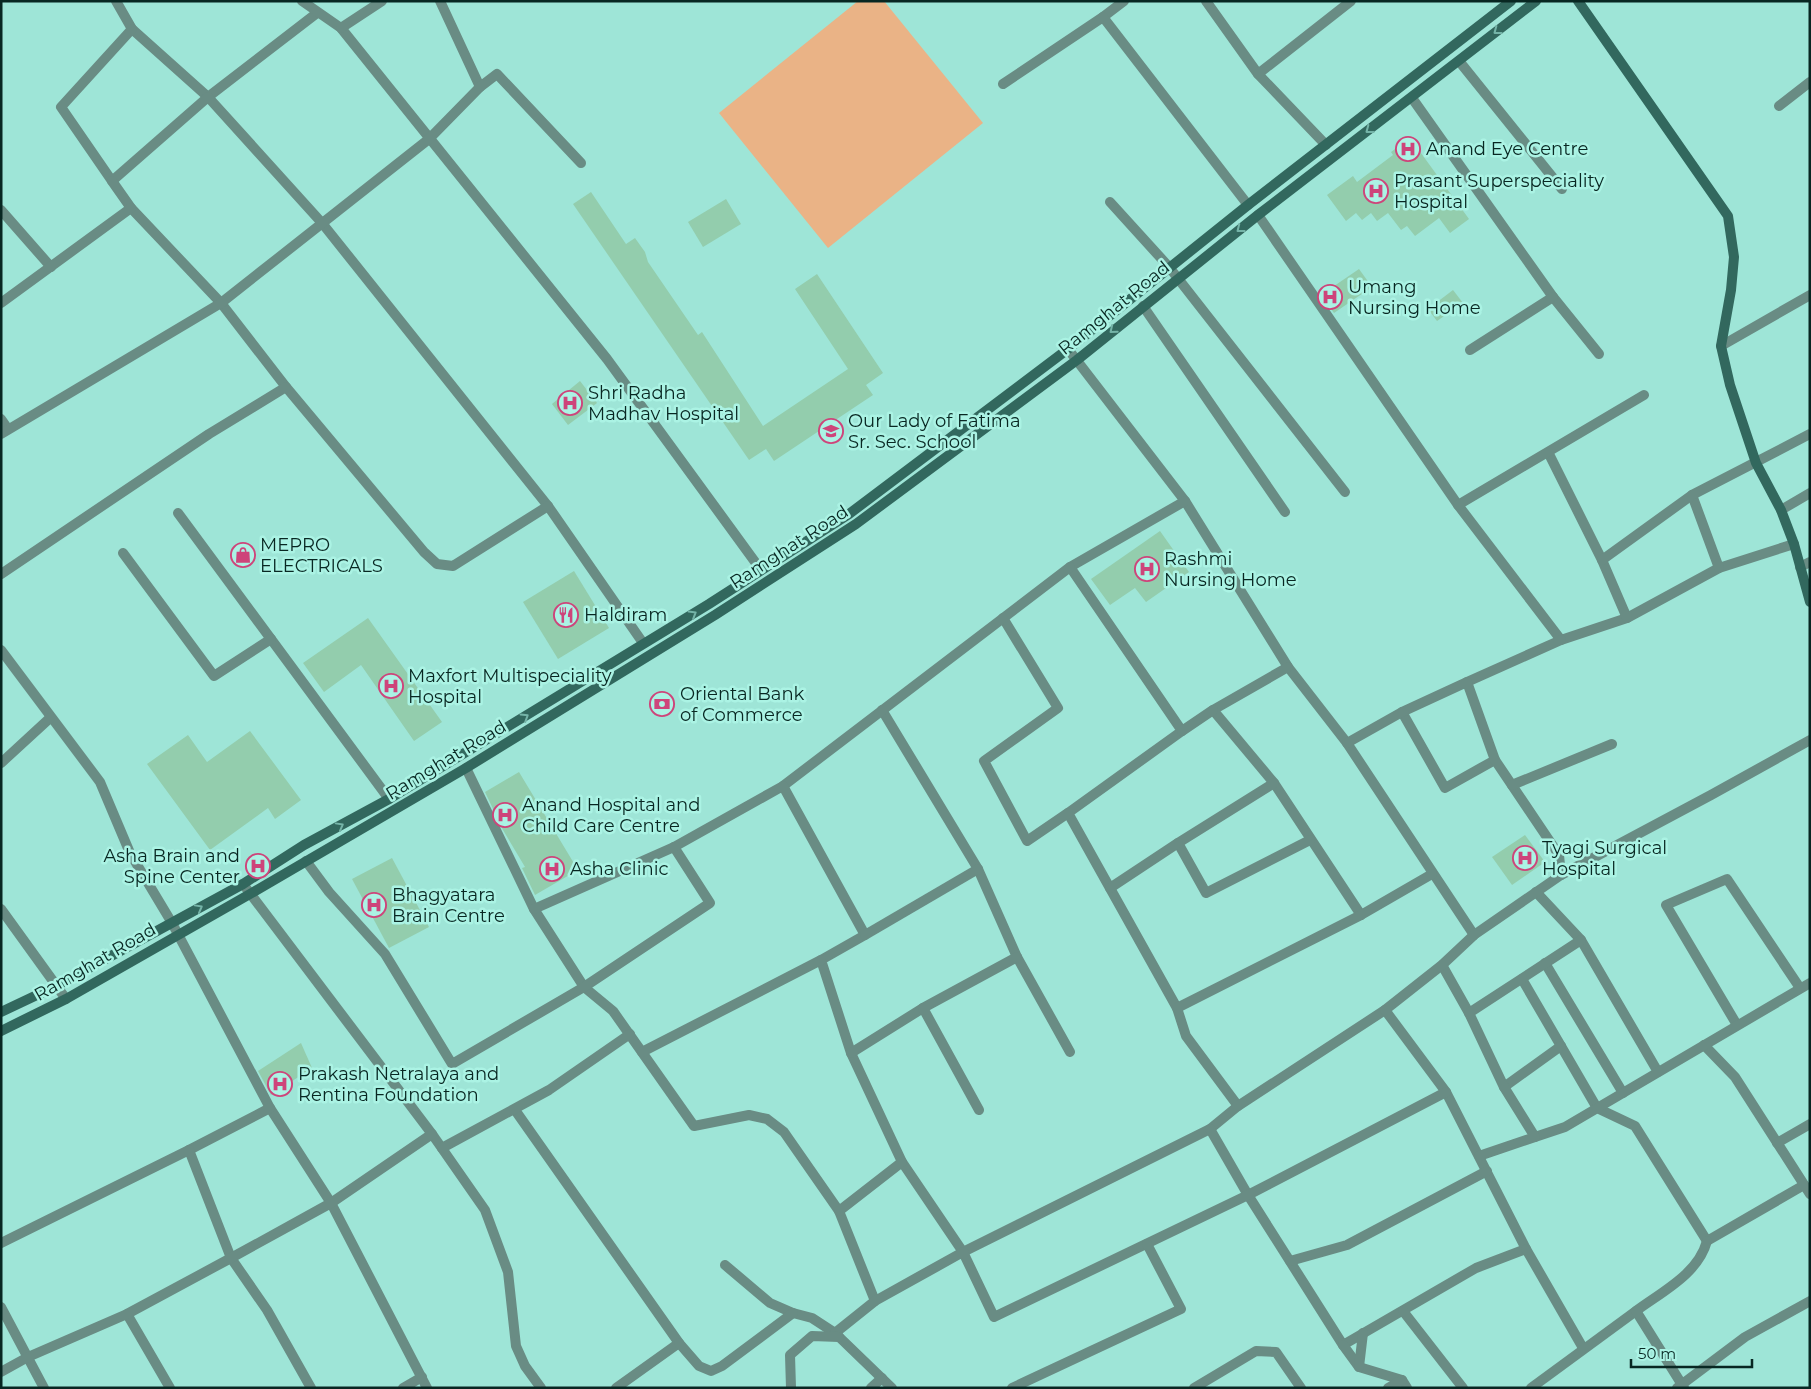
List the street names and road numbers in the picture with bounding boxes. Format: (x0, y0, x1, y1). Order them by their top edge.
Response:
street label: Ramghat Road (1054, 256, 1174, 360)
street label: Ramghat Road (726, 501, 852, 593)
street label: Ramghat Road (382, 715, 510, 805)
street label: Ramghat Road (30, 918, 160, 1006)

